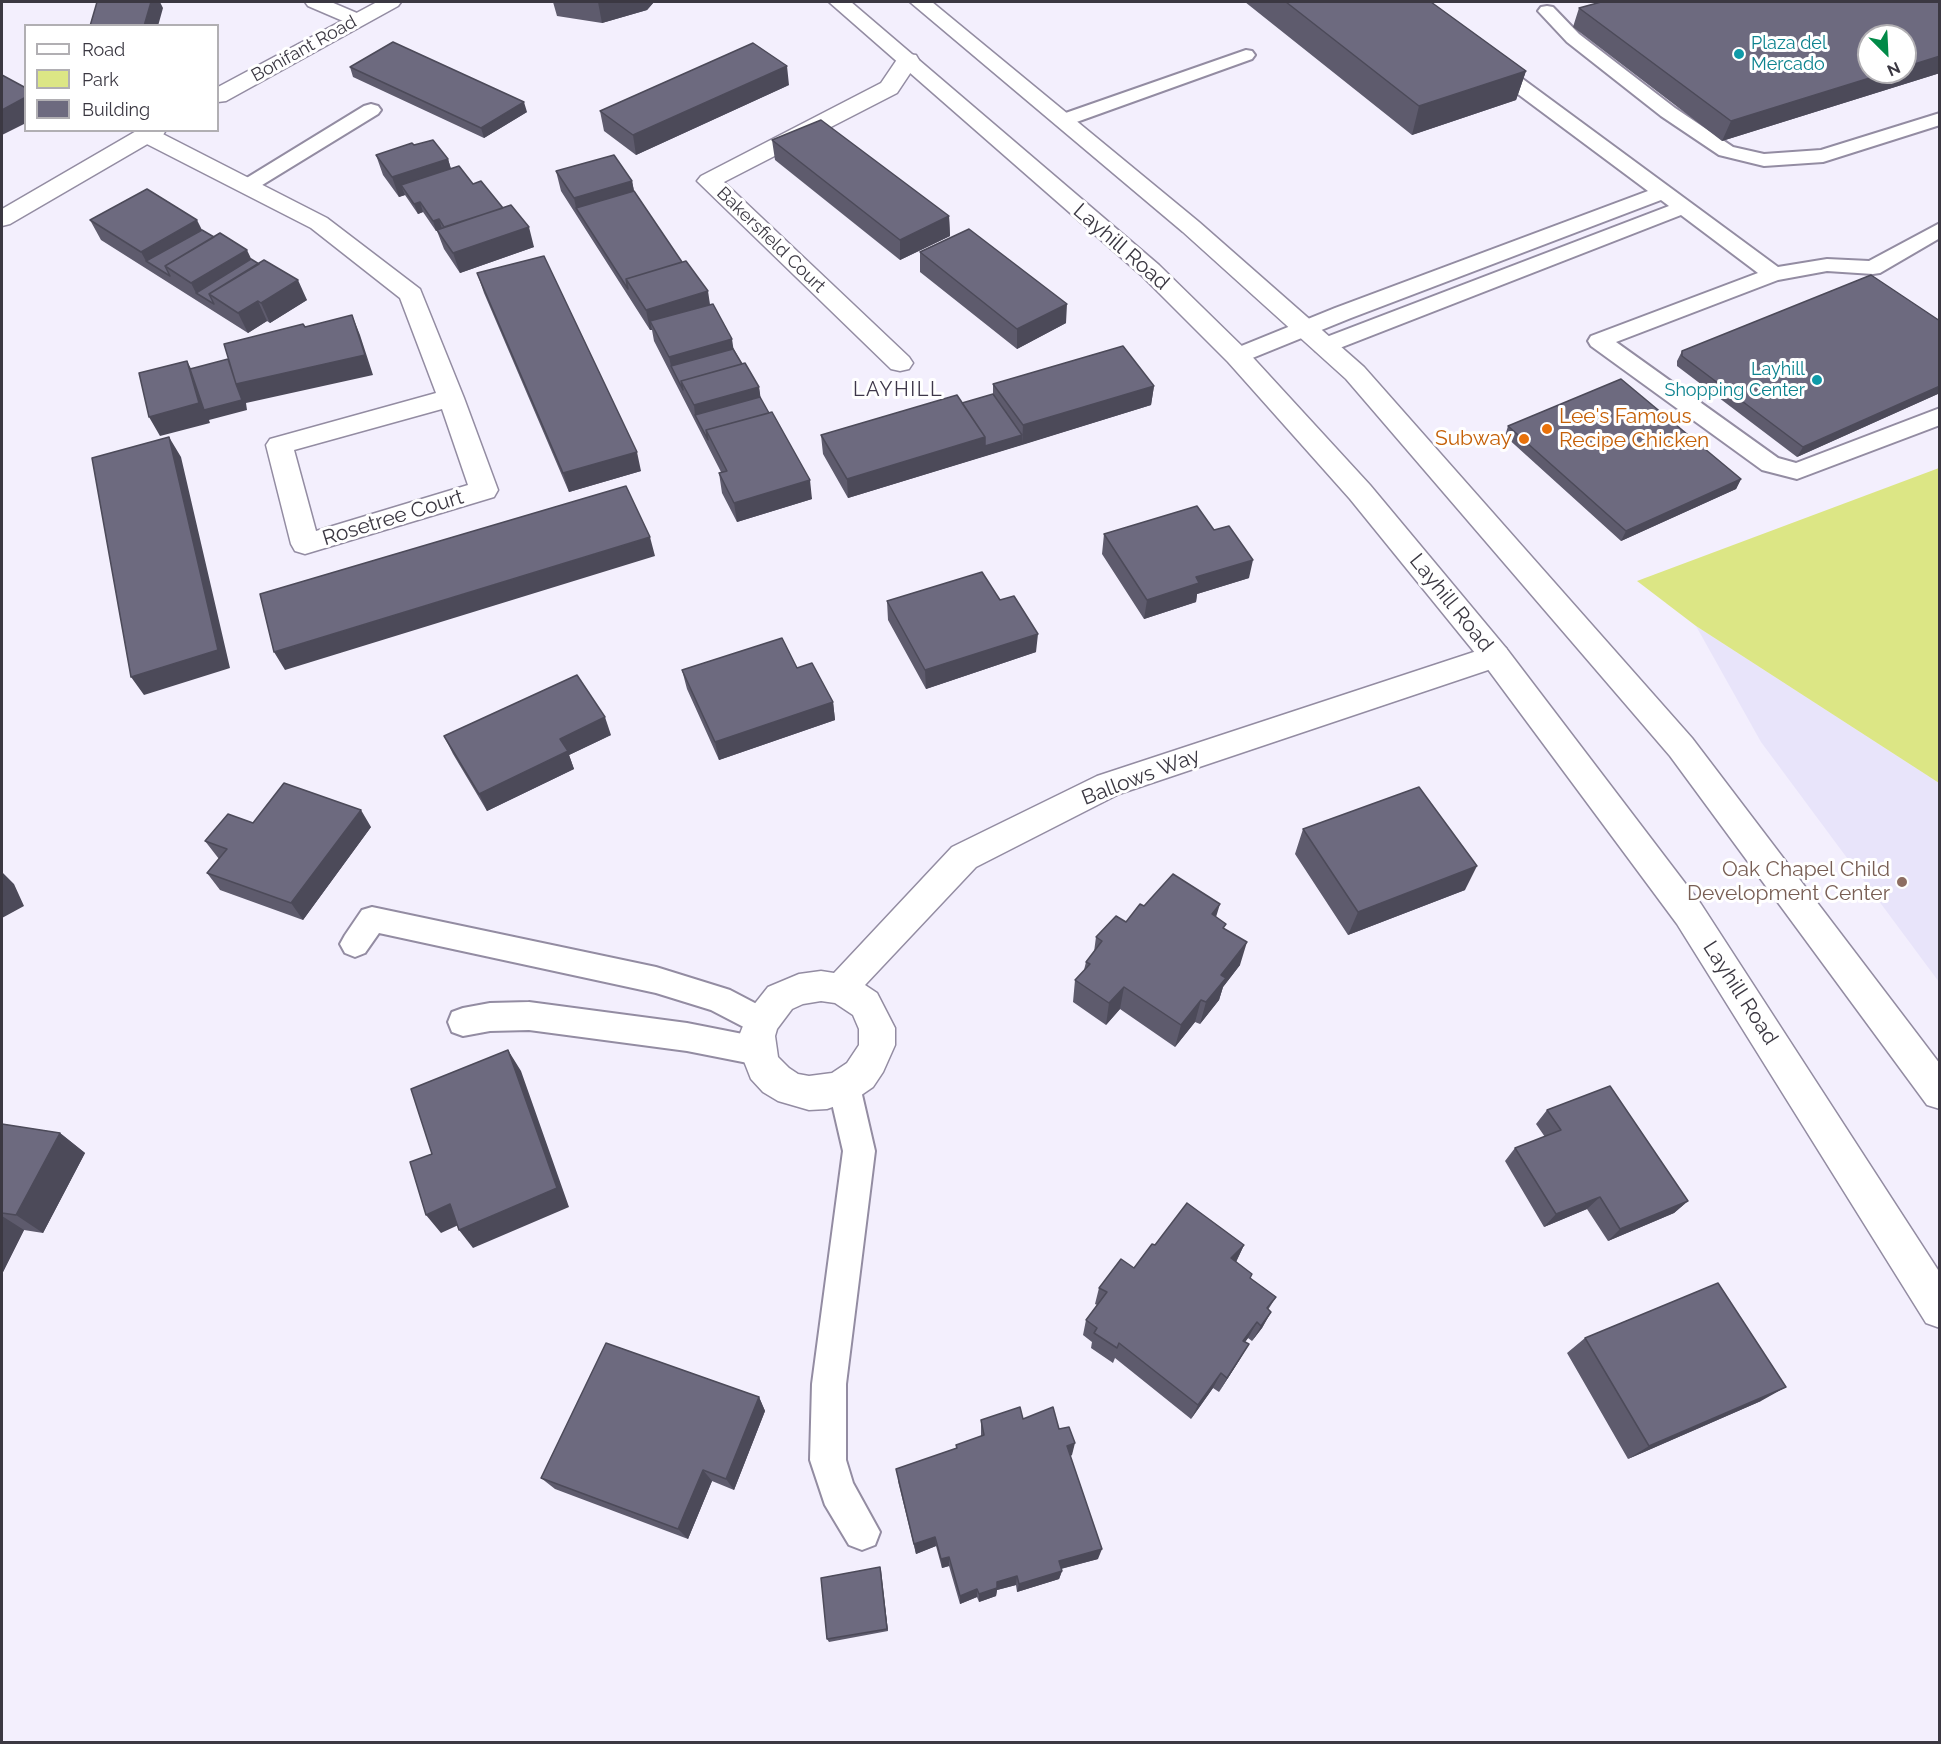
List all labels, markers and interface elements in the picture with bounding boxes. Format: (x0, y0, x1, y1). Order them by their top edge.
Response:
street label: Bonifant Road (248, 11, 360, 87)
legend (24, 24, 219, 132)
north arrow (1857, 24, 1917, 84)
place label: Plaza del Mercado (1751, 33, 1827, 76)
text: Road (82, 39, 125, 60)
marker: Plaza del Mercado (1732, 47, 1746, 61)
text: N (1884, 58, 1903, 80)
text: Park (82, 69, 119, 90)
text: Building (82, 99, 150, 120)
street label: Bakersfield Court (712, 183, 830, 297)
street label: Layhill Road (1068, 199, 1174, 295)
place label: Layhill Shopping Center (1664, 359, 1805, 401)
marker: Layhill Shopping Center (1810, 373, 1824, 387)
district label: LAYHILL (853, 378, 943, 402)
place label: Lee's Famous Recipe Chicken (1559, 404, 1709, 454)
marker: Lee's Famous Recipe Chicken (1540, 422, 1554, 436)
place label: Subway (1435, 426, 1512, 452)
marker: Subway (1517, 432, 1531, 446)
street label: Rosetree Court (319, 485, 467, 551)
street label: Layhill Road (1404, 549, 1498, 657)
street label: Ballows Way (1078, 743, 1204, 811)
place label: Oak Chapel Child Development Center (1687, 857, 1890, 907)
marker: Oak Chapel Child Development Center (1895, 875, 1909, 889)
street label: Layhill Road (1697, 936, 1783, 1050)

